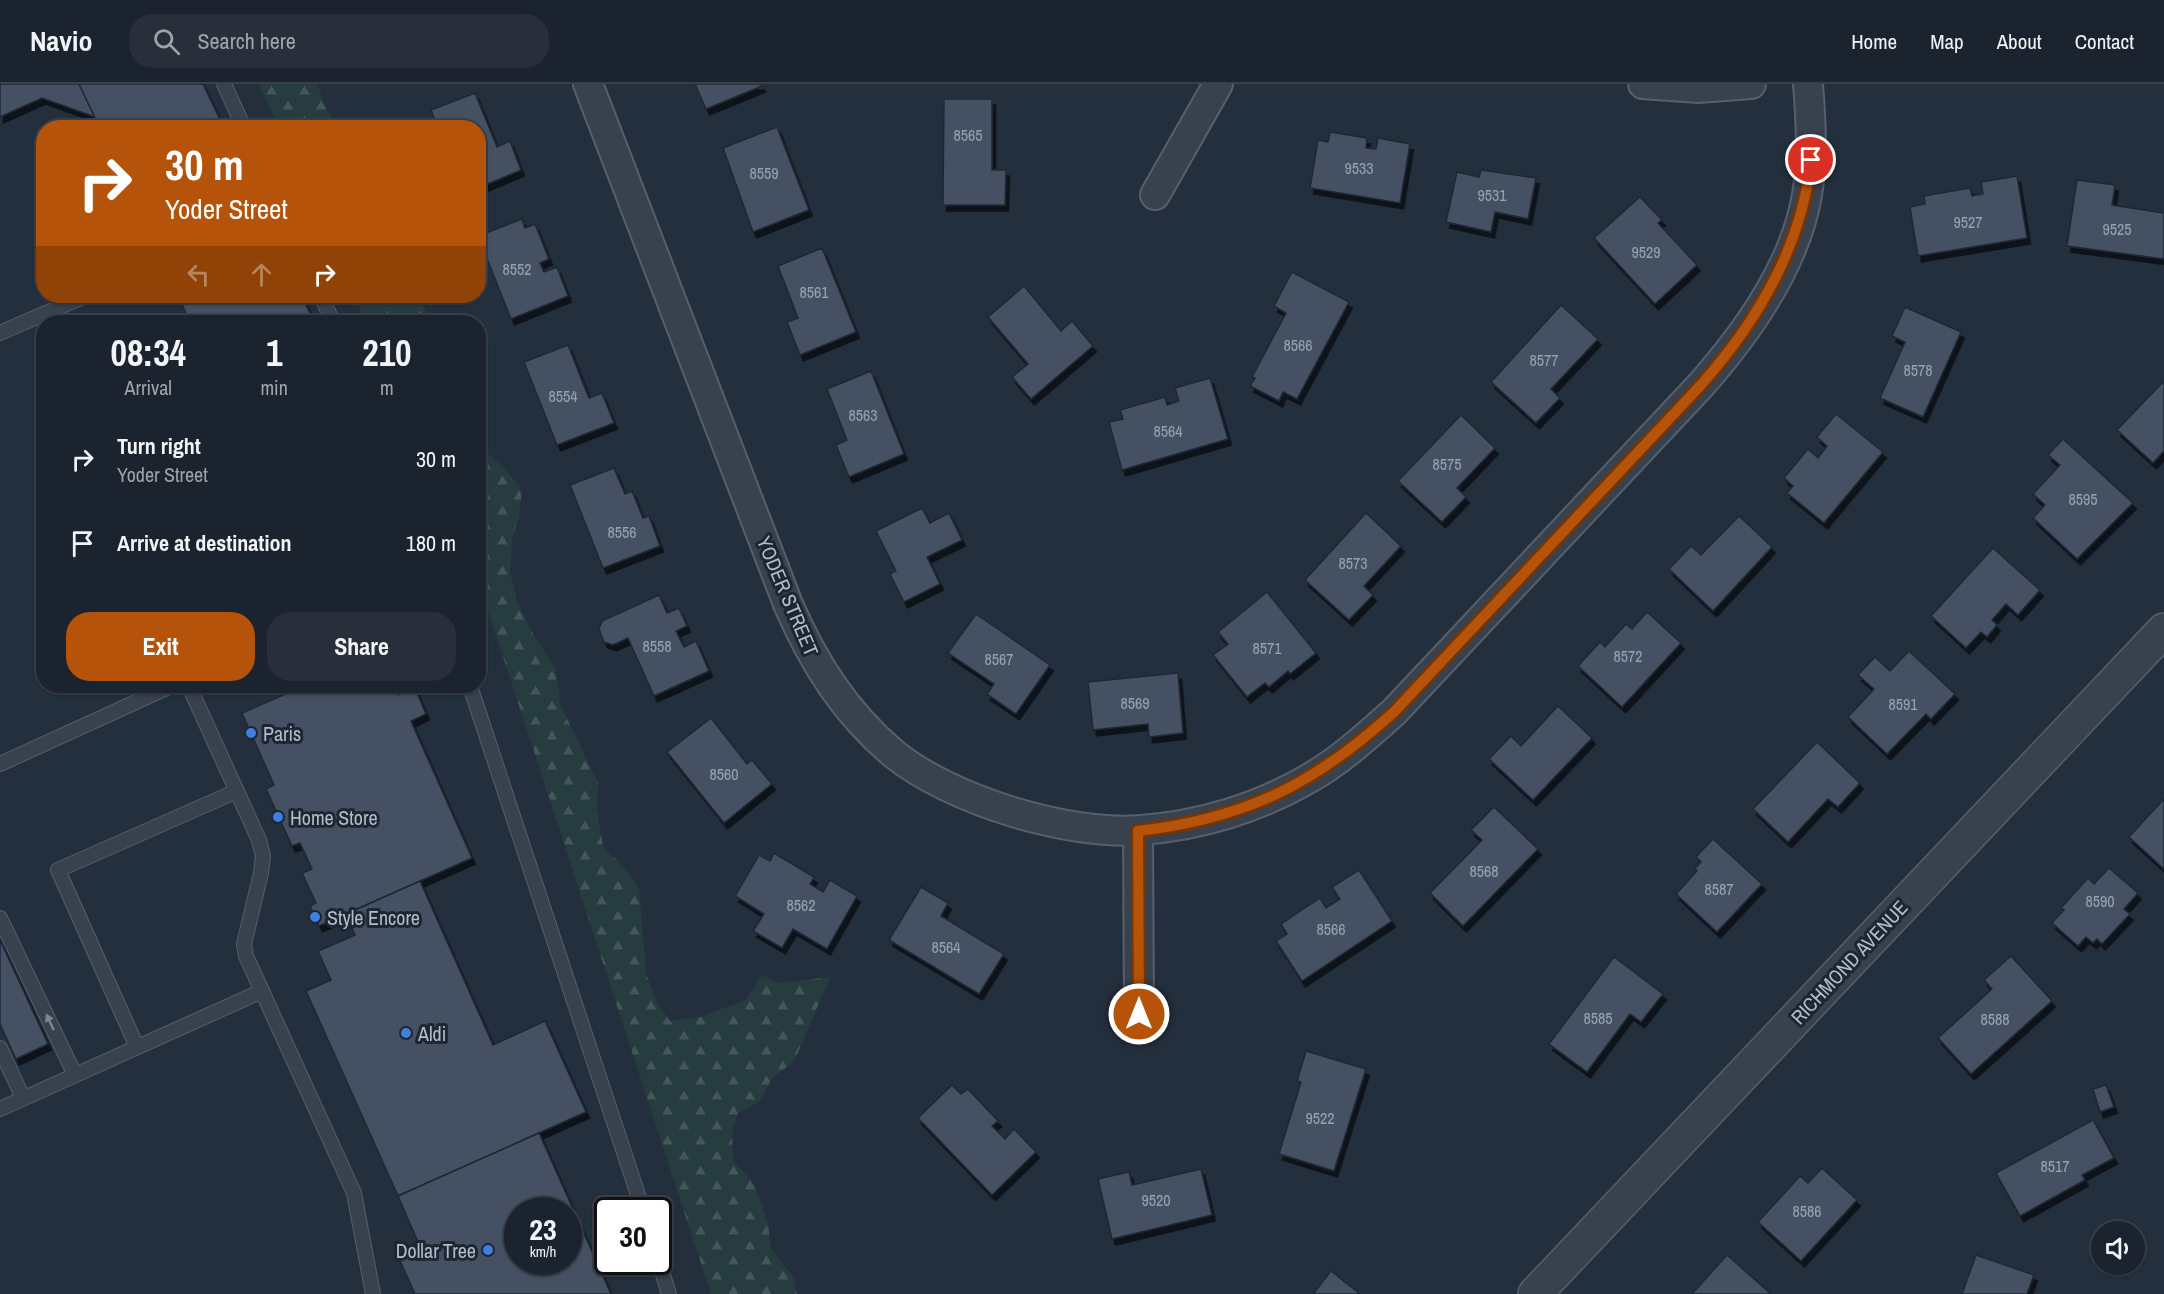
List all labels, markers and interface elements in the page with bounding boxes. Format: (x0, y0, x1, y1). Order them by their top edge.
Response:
search box (129, 14, 549, 68)
text: Navio (30, 22, 93, 60)
icon: search (150, 25, 183, 58)
text: Search here (198, 26, 296, 56)
text: Home (1851, 27, 1897, 56)
text: Map (1930, 27, 1964, 56)
text: About (1997, 27, 2042, 56)
text: Contact (2075, 27, 2134, 56)
house number: 8565 (953, 124, 983, 146)
pin (1785, 134, 1836, 185)
text: 30 m (165, 137, 244, 193)
icon: arrive (1794, 143, 1827, 176)
icon: right (66, 144, 144, 222)
house number: 9533 (1344, 157, 1374, 179)
house number: 8559 (749, 162, 779, 184)
house number: 9531 (1477, 184, 1507, 206)
text: Yoder Street (165, 191, 288, 227)
house number: 9527 (1953, 211, 1983, 233)
house number: 9525 (2102, 218, 2132, 240)
house number: 9529 (1631, 241, 1661, 263)
icon: left (182, 258, 215, 291)
icon: ahead (245, 258, 278, 291)
icon: right (308, 258, 341, 291)
house number: 8552 (502, 258, 532, 280)
house number: 8561 (799, 281, 829, 303)
text: 08:34 (110, 329, 186, 377)
text: 1 (266, 329, 282, 377)
text: 210 (362, 329, 412, 377)
house number: 8566 (1283, 334, 1313, 356)
house number: 8577 (1529, 349, 1559, 371)
house number: 8578 (1903, 359, 1933, 381)
text: Arrival (125, 374, 172, 401)
text: min (260, 374, 288, 401)
text: m (380, 374, 394, 401)
house number: 8554 (548, 385, 578, 407)
house number: 8563 (848, 404, 878, 426)
house number: 8564 (1153, 420, 1183, 442)
text: Turn right (117, 431, 201, 461)
icon: right (66, 443, 99, 476)
text: 30 m (416, 444, 456, 474)
house number: 8575 (1432, 453, 1462, 475)
text: Yoder Street (117, 461, 208, 488)
house number: 8595 (2068, 488, 2098, 510)
house number: 8556 (607, 521, 637, 543)
icon: arrive (66, 527, 99, 560)
text: Arrive at destination (117, 528, 291, 558)
text: 180 m (406, 528, 456, 558)
street label: YODER STREET (751, 532, 825, 660)
house number: 8573 (1338, 552, 1368, 574)
button: Exit (66, 612, 255, 681)
button: Share (267, 612, 456, 681)
house number: 8558 (642, 635, 672, 657)
house number: 8571 (1252, 637, 1282, 659)
house number: 8572 (1613, 645, 1643, 667)
house number: 8567 (984, 648, 1014, 670)
house number: 8569 (1120, 692, 1150, 714)
house number: 8591 (1888, 693, 1918, 715)
place label: Paris (263, 720, 301, 747)
marker: Paris (244, 726, 258, 740)
house number: 8560 (709, 763, 739, 785)
place label: Home Store (290, 804, 378, 831)
marker: Home Store (271, 810, 285, 824)
house number: 8568 (1469, 860, 1499, 882)
house number: 8587 (1704, 878, 1734, 900)
house number: 8590 (2085, 890, 2115, 912)
house number: 8562 (786, 894, 816, 916)
street label: RICHMOND AVENUE (1785, 894, 1913, 1030)
place label: Style Encore (327, 904, 420, 931)
marker: Style Encore (308, 910, 322, 924)
house number: 8566 (1316, 918, 1346, 940)
house number: 8564 (931, 936, 961, 958)
position arrow (1107, 982, 1171, 1046)
house number: 8585 (1583, 1007, 1613, 1029)
house number: 8588 (1980, 1008, 2010, 1030)
one-way arrow (45, 1014, 54, 1031)
place label: Aldi (417, 1020, 446, 1047)
marker: Aldi (399, 1026, 413, 1040)
house number: 9522 (1305, 1107, 1335, 1129)
house number: 8517 (2040, 1155, 2070, 1177)
house number: 9520 (1141, 1189, 1171, 1211)
speed limit sign: 30 (594, 1197, 672, 1275)
house number: 8586 (1792, 1200, 1822, 1222)
text: 23 (529, 1209, 557, 1249)
map controls (2091, 1221, 2145, 1275)
button: sound (2091, 1221, 2145, 1275)
place label: Dollar Tree (396, 1237, 476, 1264)
text: km/h (530, 1241, 556, 1262)
marker: Dollar Tree (481, 1243, 495, 1257)

